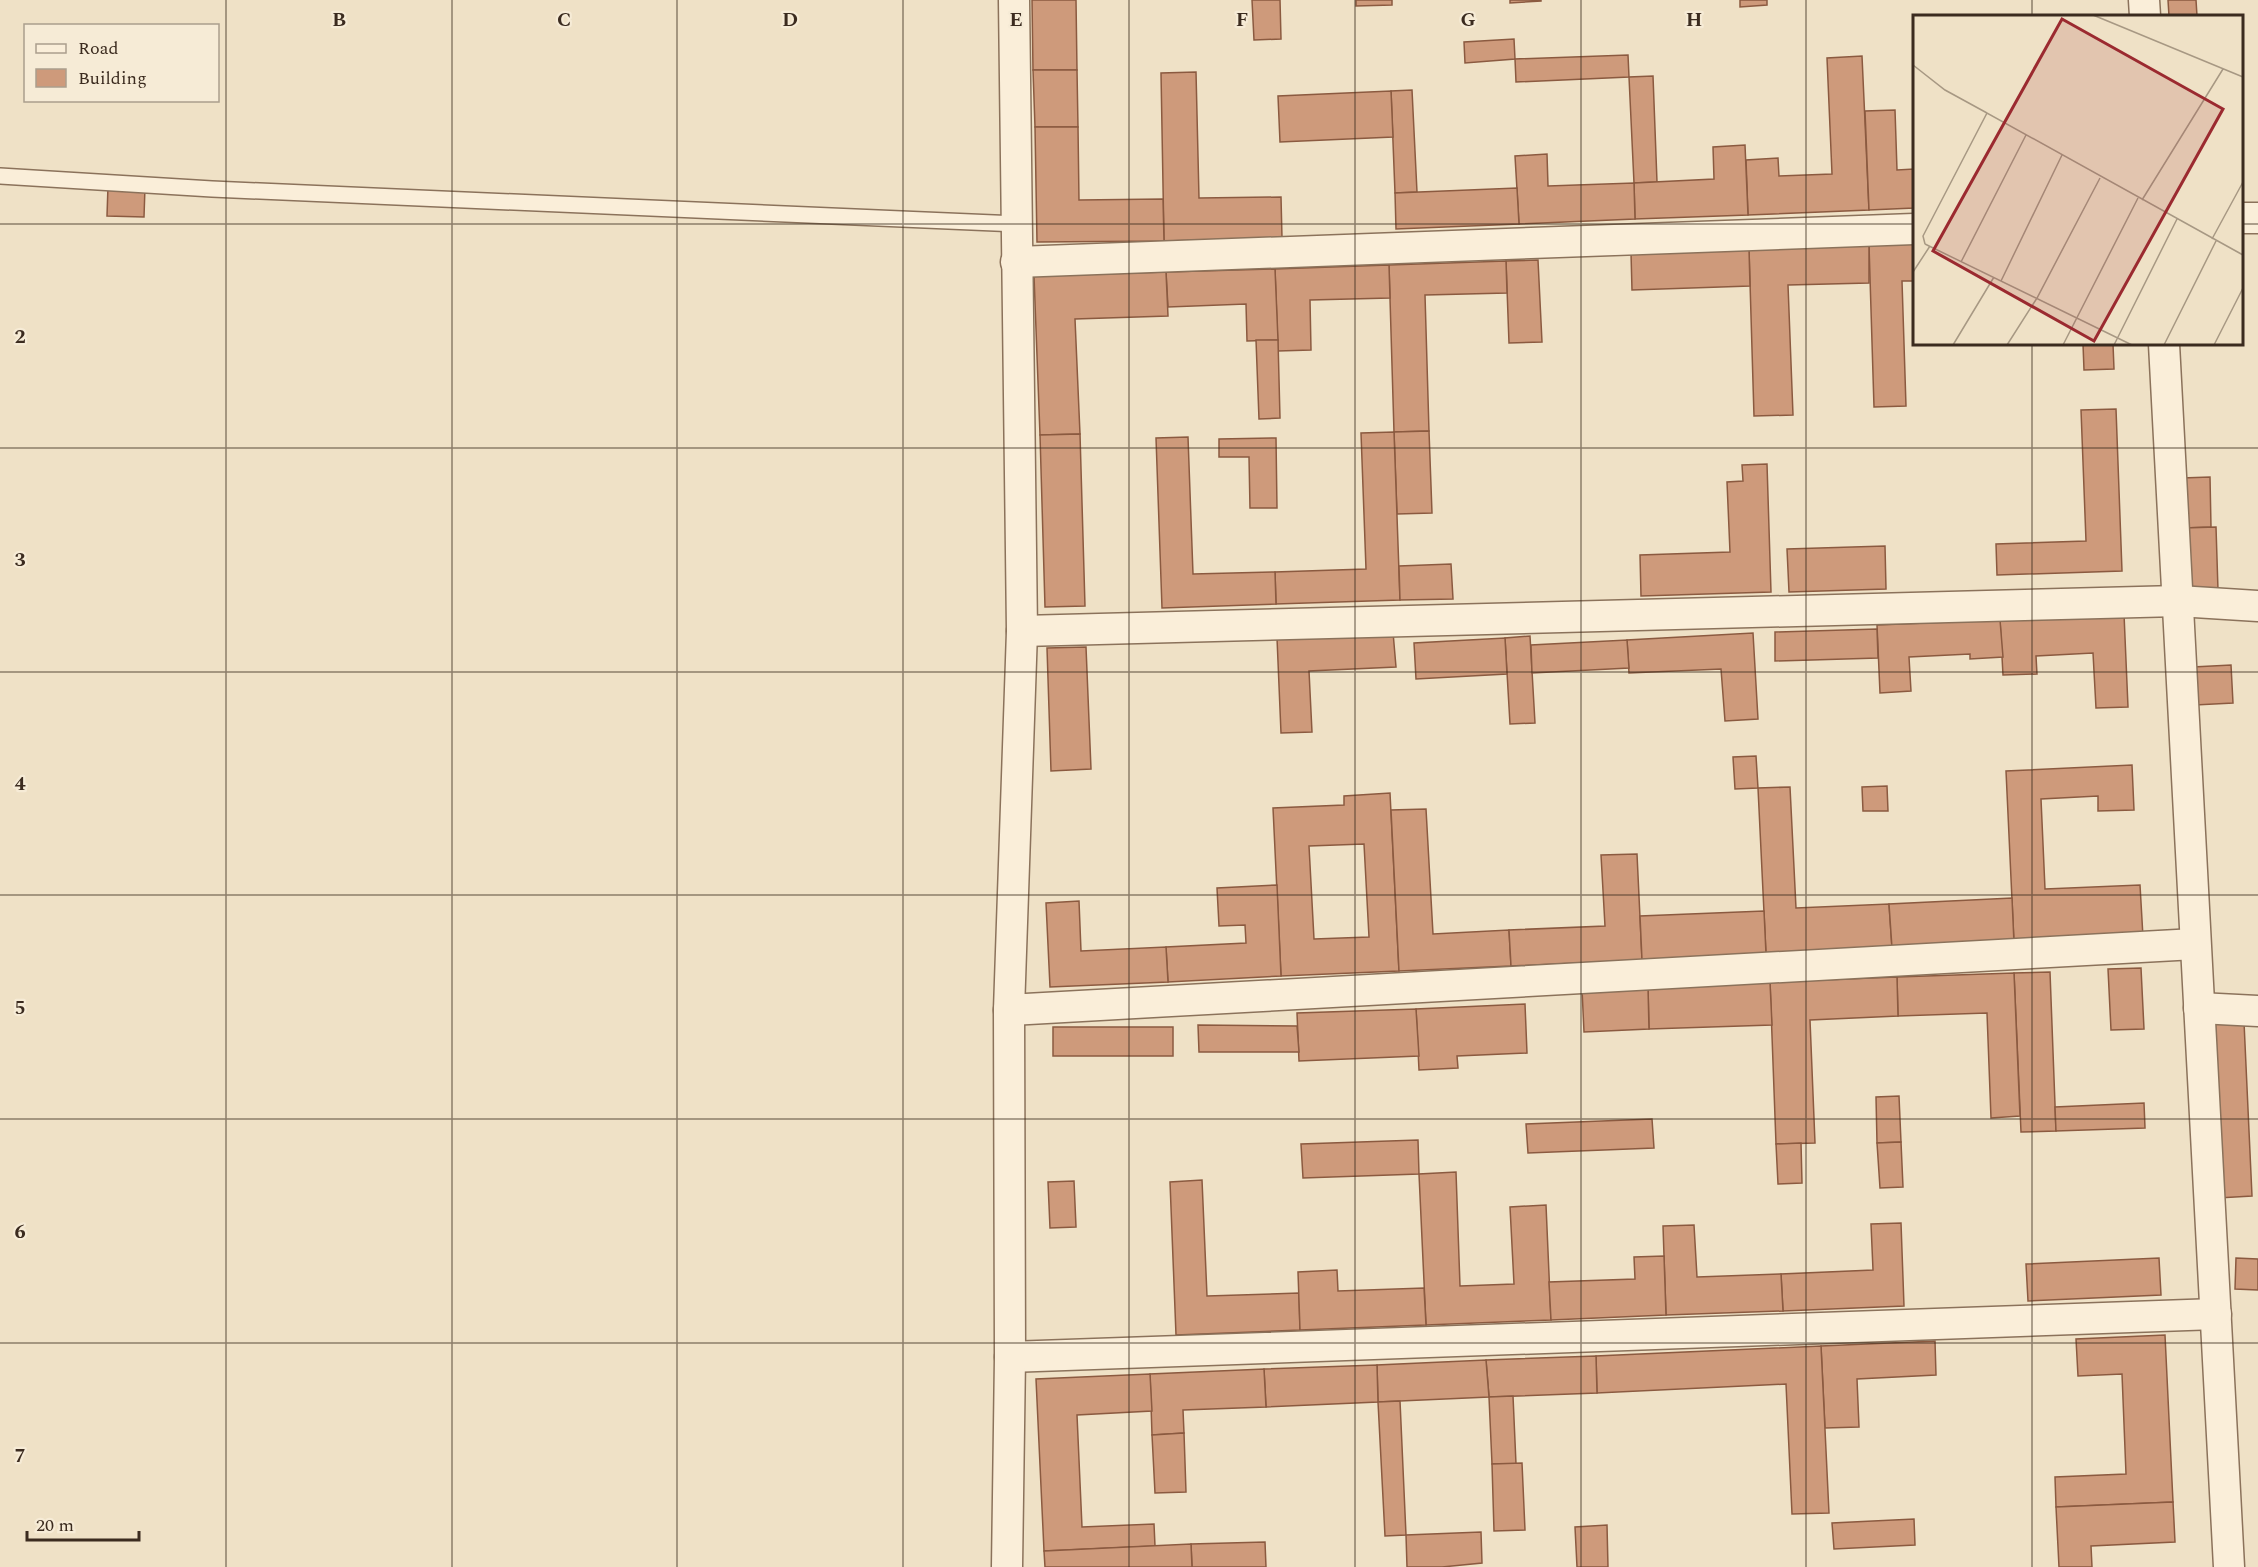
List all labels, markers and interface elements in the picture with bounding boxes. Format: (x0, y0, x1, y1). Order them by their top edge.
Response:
text: B (332, 5, 346, 35)
text: C (557, 5, 571, 35)
text: D (782, 5, 798, 35)
text: E (1009, 5, 1023, 35)
text: F (1236, 5, 1248, 35)
text: G (1460, 5, 1476, 35)
text: H (1686, 5, 1702, 35)
inset map (1913, 15, 2243, 345)
legend (24, 24, 219, 102)
text: Road (78, 35, 119, 62)
text: Building (78, 65, 147, 92)
text: 2 (14, 322, 26, 352)
text: 3 (14, 545, 26, 575)
text: 4 (14, 769, 26, 799)
text: 5 (14, 993, 26, 1023)
text: 6 (14, 1217, 26, 1247)
text: 7 (14, 1441, 26, 1471)
scale bar (27, 1504, 140, 1542)
text: 20 m (36, 1512, 74, 1539)

